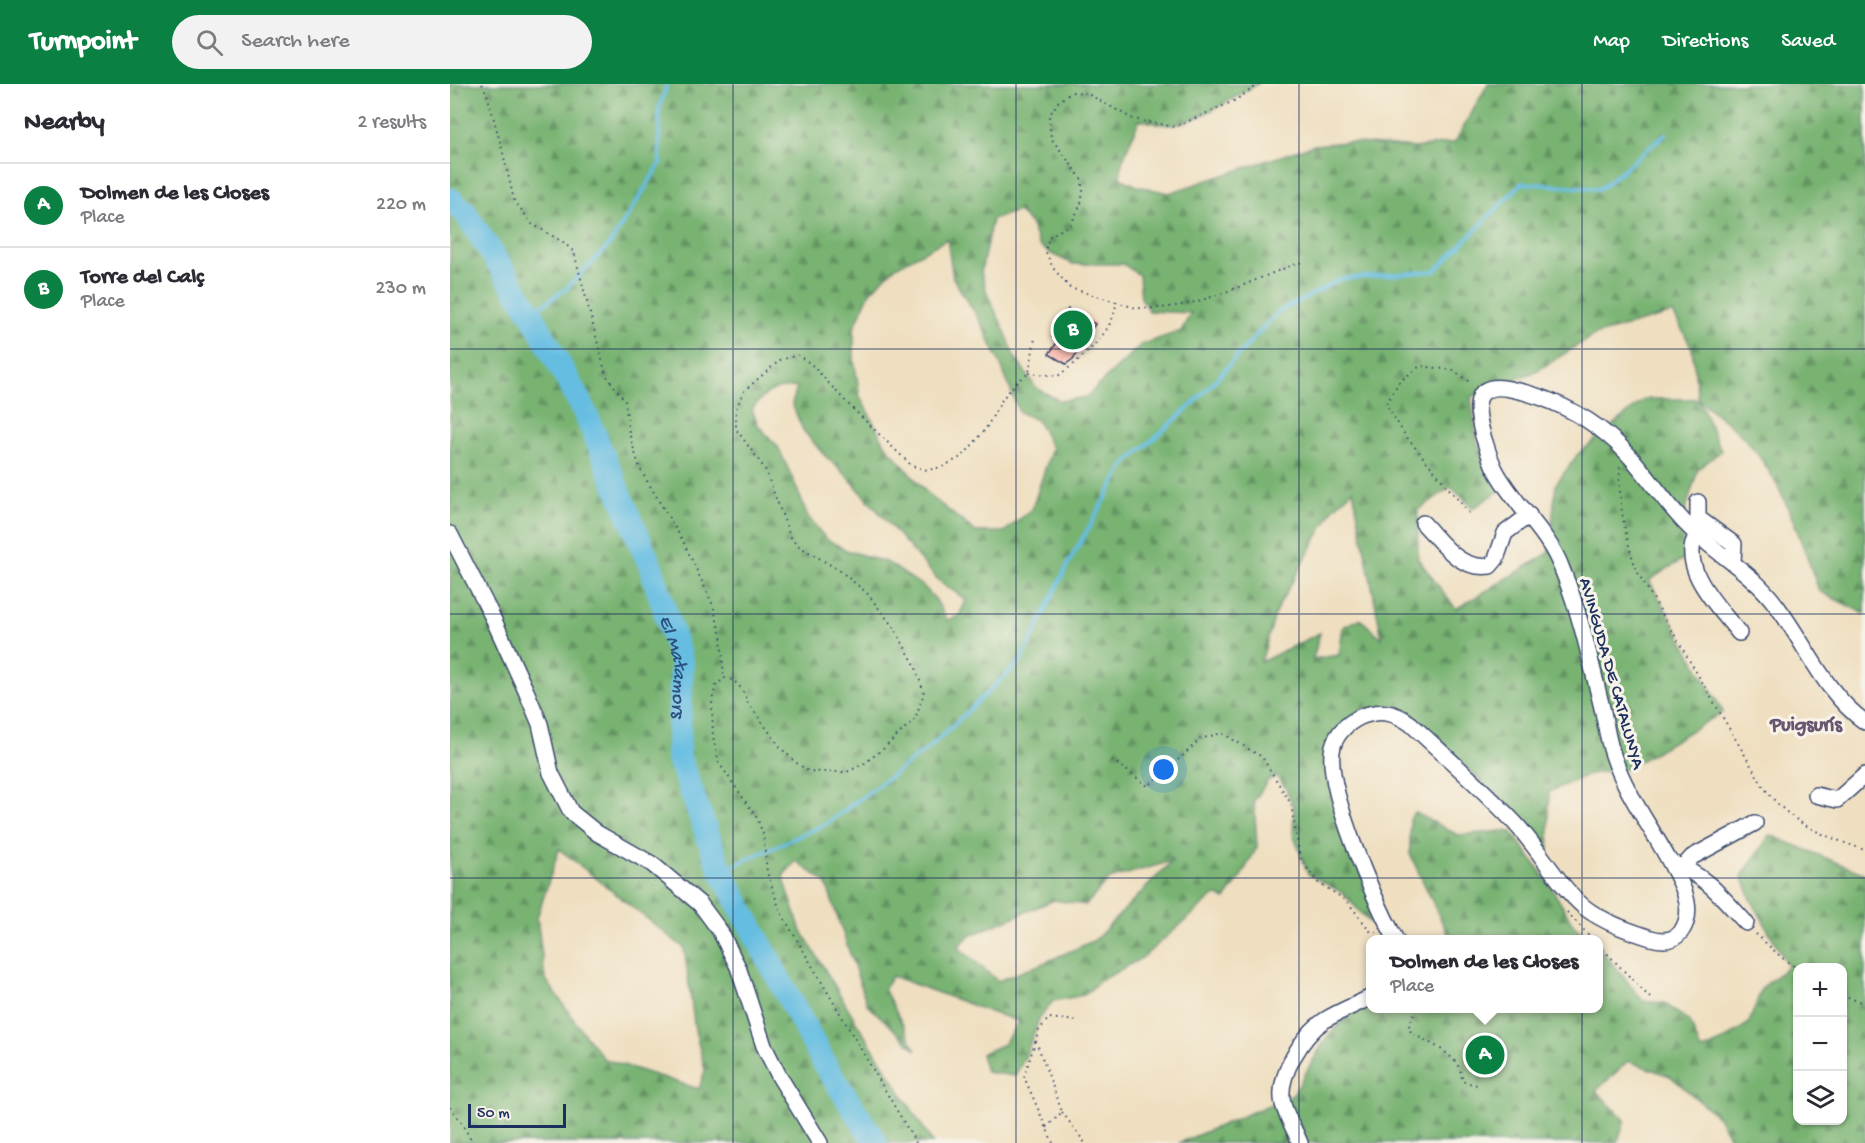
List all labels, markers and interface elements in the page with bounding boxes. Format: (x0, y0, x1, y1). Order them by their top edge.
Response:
search box (172, 15, 592, 69)
text: Turnpoint (30, 26, 136, 59)
icon: search (193, 26, 226, 59)
text: Search here (241, 29, 350, 55)
text: Map (1593, 30, 1630, 55)
text: Directions (1663, 30, 1748, 55)
text: Saved (1781, 30, 1835, 55)
text: Nearby (24, 108, 105, 139)
text: 2 results (357, 112, 426, 135)
text: Dolmen de les Closes (81, 181, 269, 207)
text: A (38, 194, 49, 217)
text: 220 m (376, 194, 426, 217)
text: Place (81, 207, 125, 230)
text: Torre del Calç (81, 265, 204, 291)
text: B (38, 278, 49, 301)
text: 230 m (376, 278, 426, 301)
text: Place (81, 291, 125, 314)
pin: B (1054, 308, 1092, 352)
street label: AVINGUDA DE CATALUNYA (1573, 576, 1648, 773)
water label: El Matamors (652, 613, 692, 720)
district label: Puigsurís (1769, 715, 1843, 738)
your location (1149, 755, 1178, 784)
popup (1366, 935, 1603, 1013)
text: Dolmen de les Closes (1391, 950, 1578, 976)
map controls (1793, 963, 1847, 1125)
button: + (1793, 963, 1847, 1017)
text: Place (1391, 976, 1434, 999)
button: − (1793, 1017, 1847, 1071)
pin: A (1466, 1032, 1504, 1078)
button: layers (1793, 1071, 1847, 1125)
scale bar (468, 1101, 566, 1128)
text: 50 m (477, 1105, 510, 1124)

